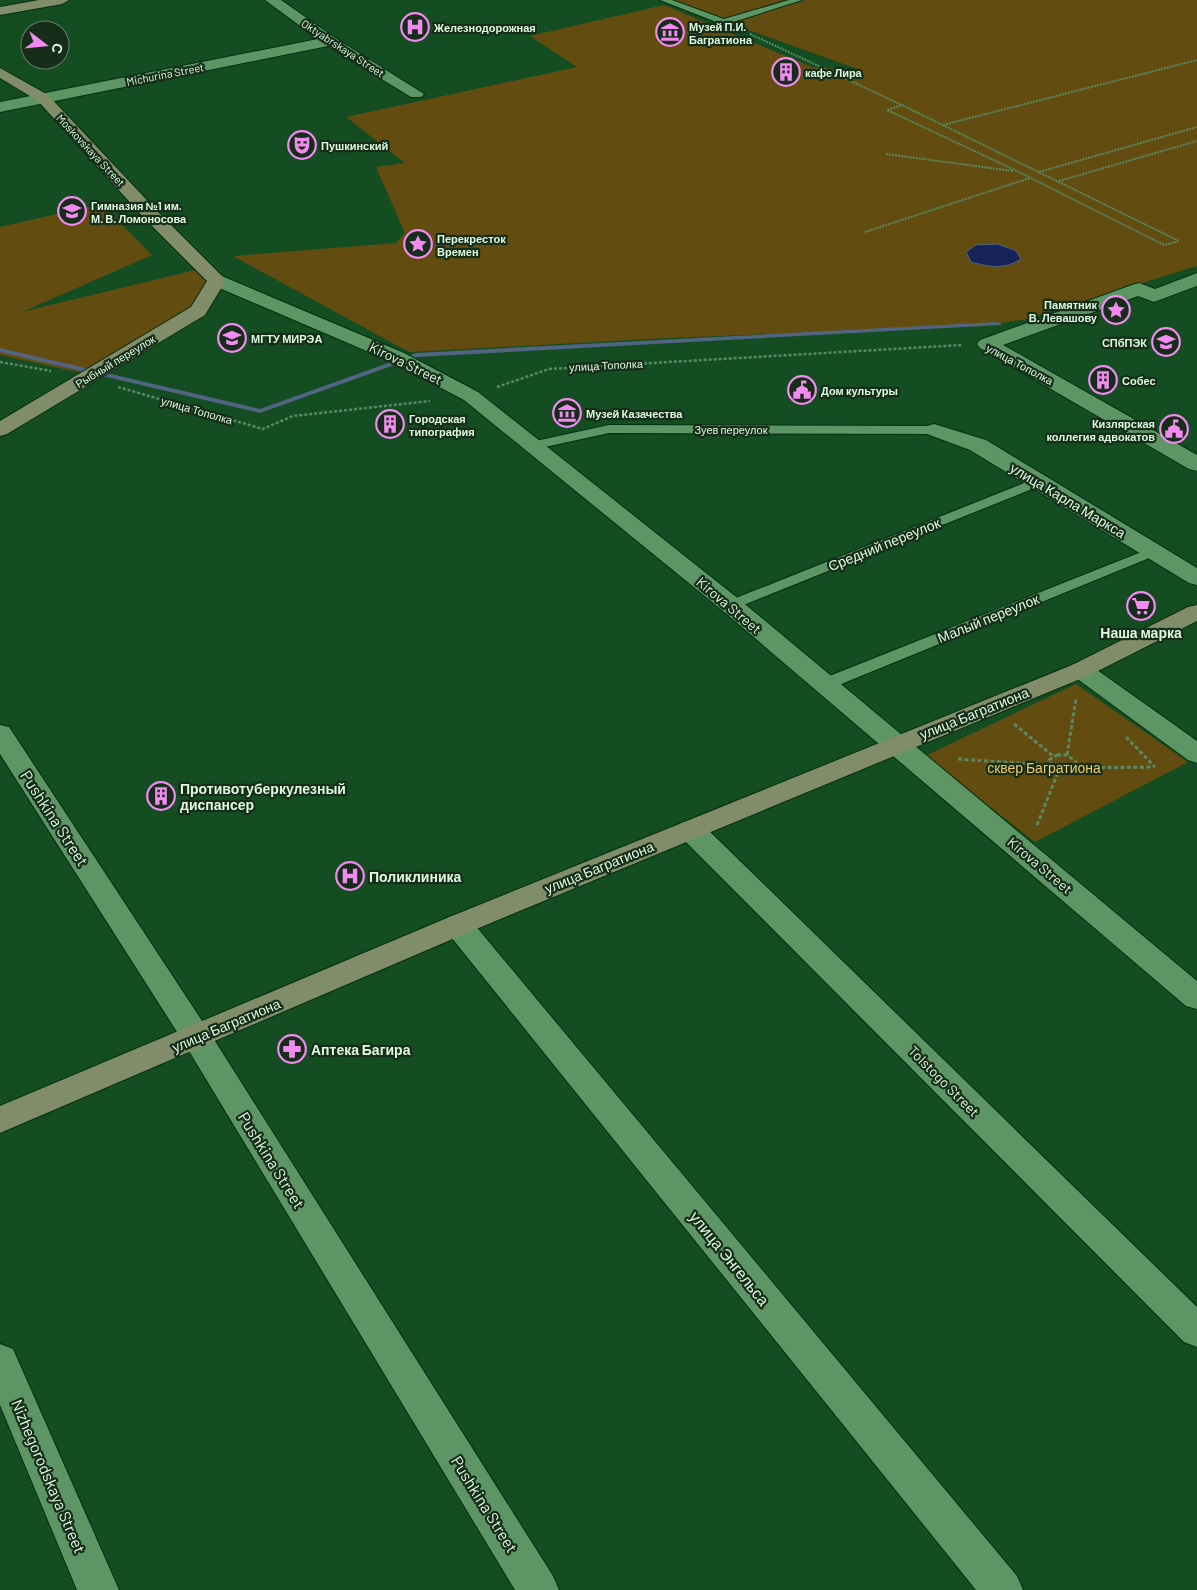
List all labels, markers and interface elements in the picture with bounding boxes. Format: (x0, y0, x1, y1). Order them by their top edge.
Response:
hospital icon: Железнодорожная (400, 12, 430, 42)
street label: Oktyabrskaya Street (299, 16, 387, 80)
museum icon: Музей П.И. Багратиона (655, 17, 685, 47)
north arrow (20, 20, 70, 70)
place label: Музей П.И. Багратиона (689, 20, 753, 46)
place label: Железнодорожная (433, 21, 536, 34)
text: С (48, 42, 68, 56)
building icon: кафе Лира (771, 57, 801, 87)
street label: Michurina Street (125, 60, 205, 88)
place label: кафе Лира (805, 66, 863, 79)
street label: Moskovskaya Street (54, 111, 128, 189)
theatre icon: Пушкинский (287, 130, 317, 160)
place label: Пушкинский (321, 139, 388, 152)
school or university icon: Гимназия №1 им. М. В. Ломоносова (57, 196, 87, 226)
place label: Гимназия №1 им. М. В. Ломоносова (91, 199, 187, 225)
place icon: Перекресток Времен (403, 229, 433, 259)
place label: Перекресток Времен (437, 232, 506, 258)
place icon: Памятник В. Левашову (1101, 295, 1131, 325)
place label: Памятник В. Левашову (1029, 298, 1098, 324)
school or university icon: МГТУ МИРЭА (217, 323, 247, 353)
school or university icon: СПбПЭК (1151, 327, 1181, 357)
street label: Рыбный переулок (73, 332, 157, 390)
place label: МГТУ МИРЭА (251, 332, 322, 345)
place label: СПбПЭК (1102, 336, 1147, 349)
street label: Kirova Street (367, 338, 445, 388)
street label: улица Тополка (984, 341, 1056, 387)
street label: улица Тополка (569, 357, 644, 373)
building icon: Собес (1088, 365, 1118, 395)
place label: Собес (1122, 374, 1156, 387)
public building icon: Дом культуры (787, 375, 817, 405)
place label: Дом культуры (821, 384, 898, 397)
street label: улица Тополка (160, 394, 235, 427)
museum icon: Музей Казачества (552, 398, 582, 428)
place label: Музей Казачества (586, 407, 683, 420)
building icon: Городская типография (375, 409, 405, 439)
place label: Городская типография (409, 412, 475, 438)
public building icon: Кизлярская коллегия адвокатов (1159, 414, 1189, 444)
place label: Кизлярская коллегия адвокатов (1047, 417, 1155, 443)
street label: Зуев переулок (694, 423, 768, 436)
street label: улица Карла Маркса (1007, 459, 1129, 541)
street label: Средний переулок (825, 513, 943, 574)
street label: Kirova Street (693, 573, 765, 637)
street label: Малый переулок (935, 590, 1042, 646)
supermarket icon: Наша марка (1126, 591, 1156, 621)
place label: Наша марка (1100, 624, 1182, 641)
street label: улица Багратиона (917, 683, 1031, 743)
park label: сквер Багратиона (987, 759, 1101, 776)
street label: Pushkina Street (17, 767, 93, 869)
place label: Противотуберкулезный диспансер (180, 780, 346, 813)
building icon: Противотуберкулезный диспансер (146, 781, 176, 811)
street label: Kirova Street (1004, 833, 1076, 897)
street label: улица Багратиона (542, 837, 656, 897)
hospital icon: Поликлиника (335, 861, 365, 891)
place label: Поликлиника (369, 868, 462, 885)
street label: улица Багратиона (169, 994, 283, 1056)
pharmacy icon: Аптека Багира (277, 1034, 307, 1064)
place label: Аптека Багира (311, 1041, 411, 1058)
street label: Tolstogo Street (905, 1042, 983, 1120)
street label: Pushkina Street (235, 1108, 309, 1212)
street label: улица Энгельса (686, 1207, 774, 1309)
street label: Nizhegorodskaya Street (8, 1396, 90, 1556)
street label: Pushkina Street (448, 1452, 522, 1556)

